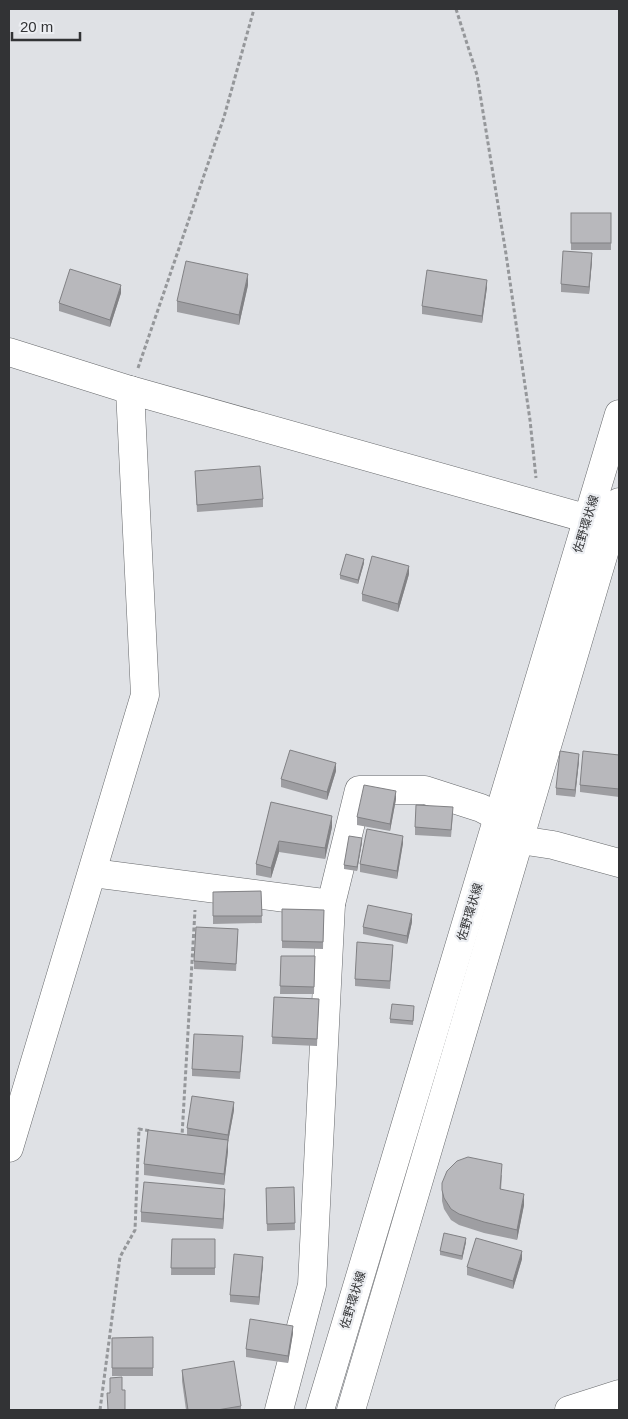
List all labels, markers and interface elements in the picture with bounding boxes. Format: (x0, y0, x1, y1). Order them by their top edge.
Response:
scale bar (12, 10, 80, 42)
text: 20 m (20, 18, 53, 35)
street label: 佐野環状線 (571, 493, 601, 555)
street label: 佐野環状線 (455, 881, 485, 943)
street label: 佐野環状線 (338, 1269, 368, 1331)

